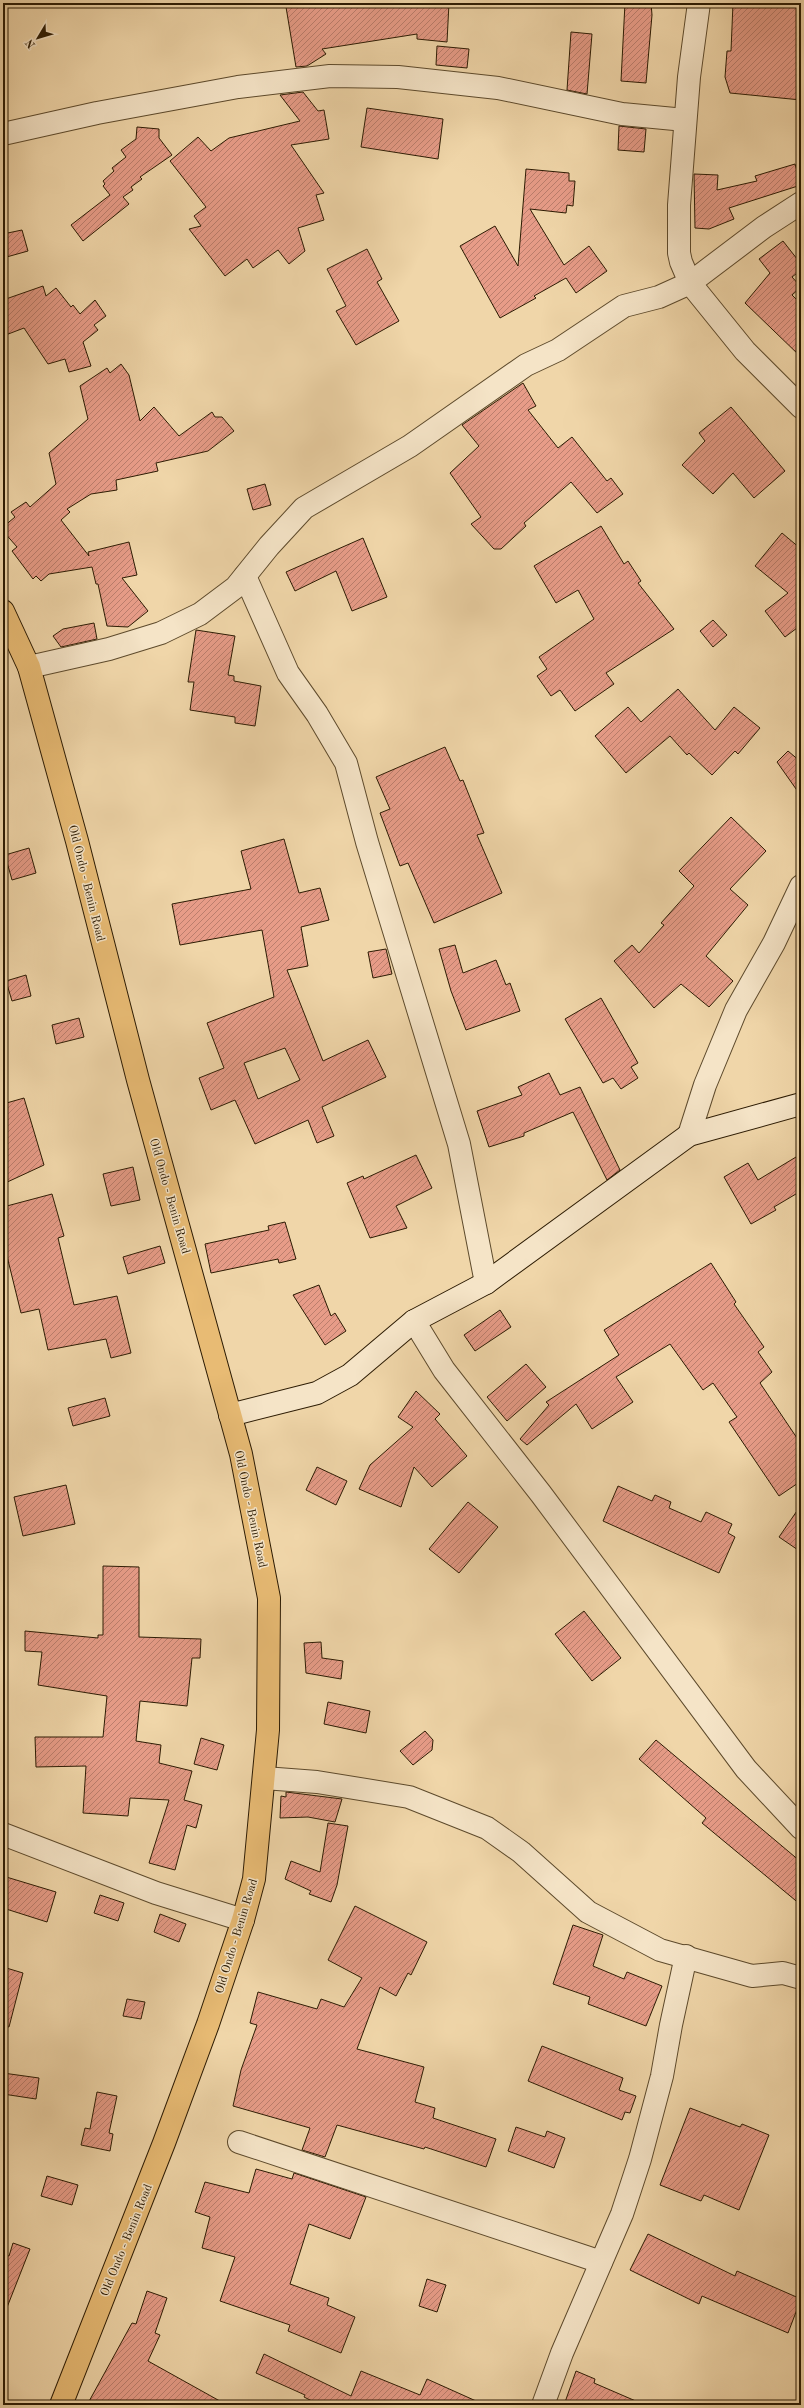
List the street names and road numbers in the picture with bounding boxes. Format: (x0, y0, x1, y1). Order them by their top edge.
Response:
street label: Old Ondo - Benin Road (66, 824, 106, 943)
street label: Old Ondo - Benin Road (147, 1137, 191, 1255)
street label: Old Ondo - Benin Road (232, 1449, 268, 1569)
street label: Old Ondo - Benin Road (214, 1877, 260, 1995)
street label: Old Ondo - Benin Road (99, 2183, 155, 2298)

